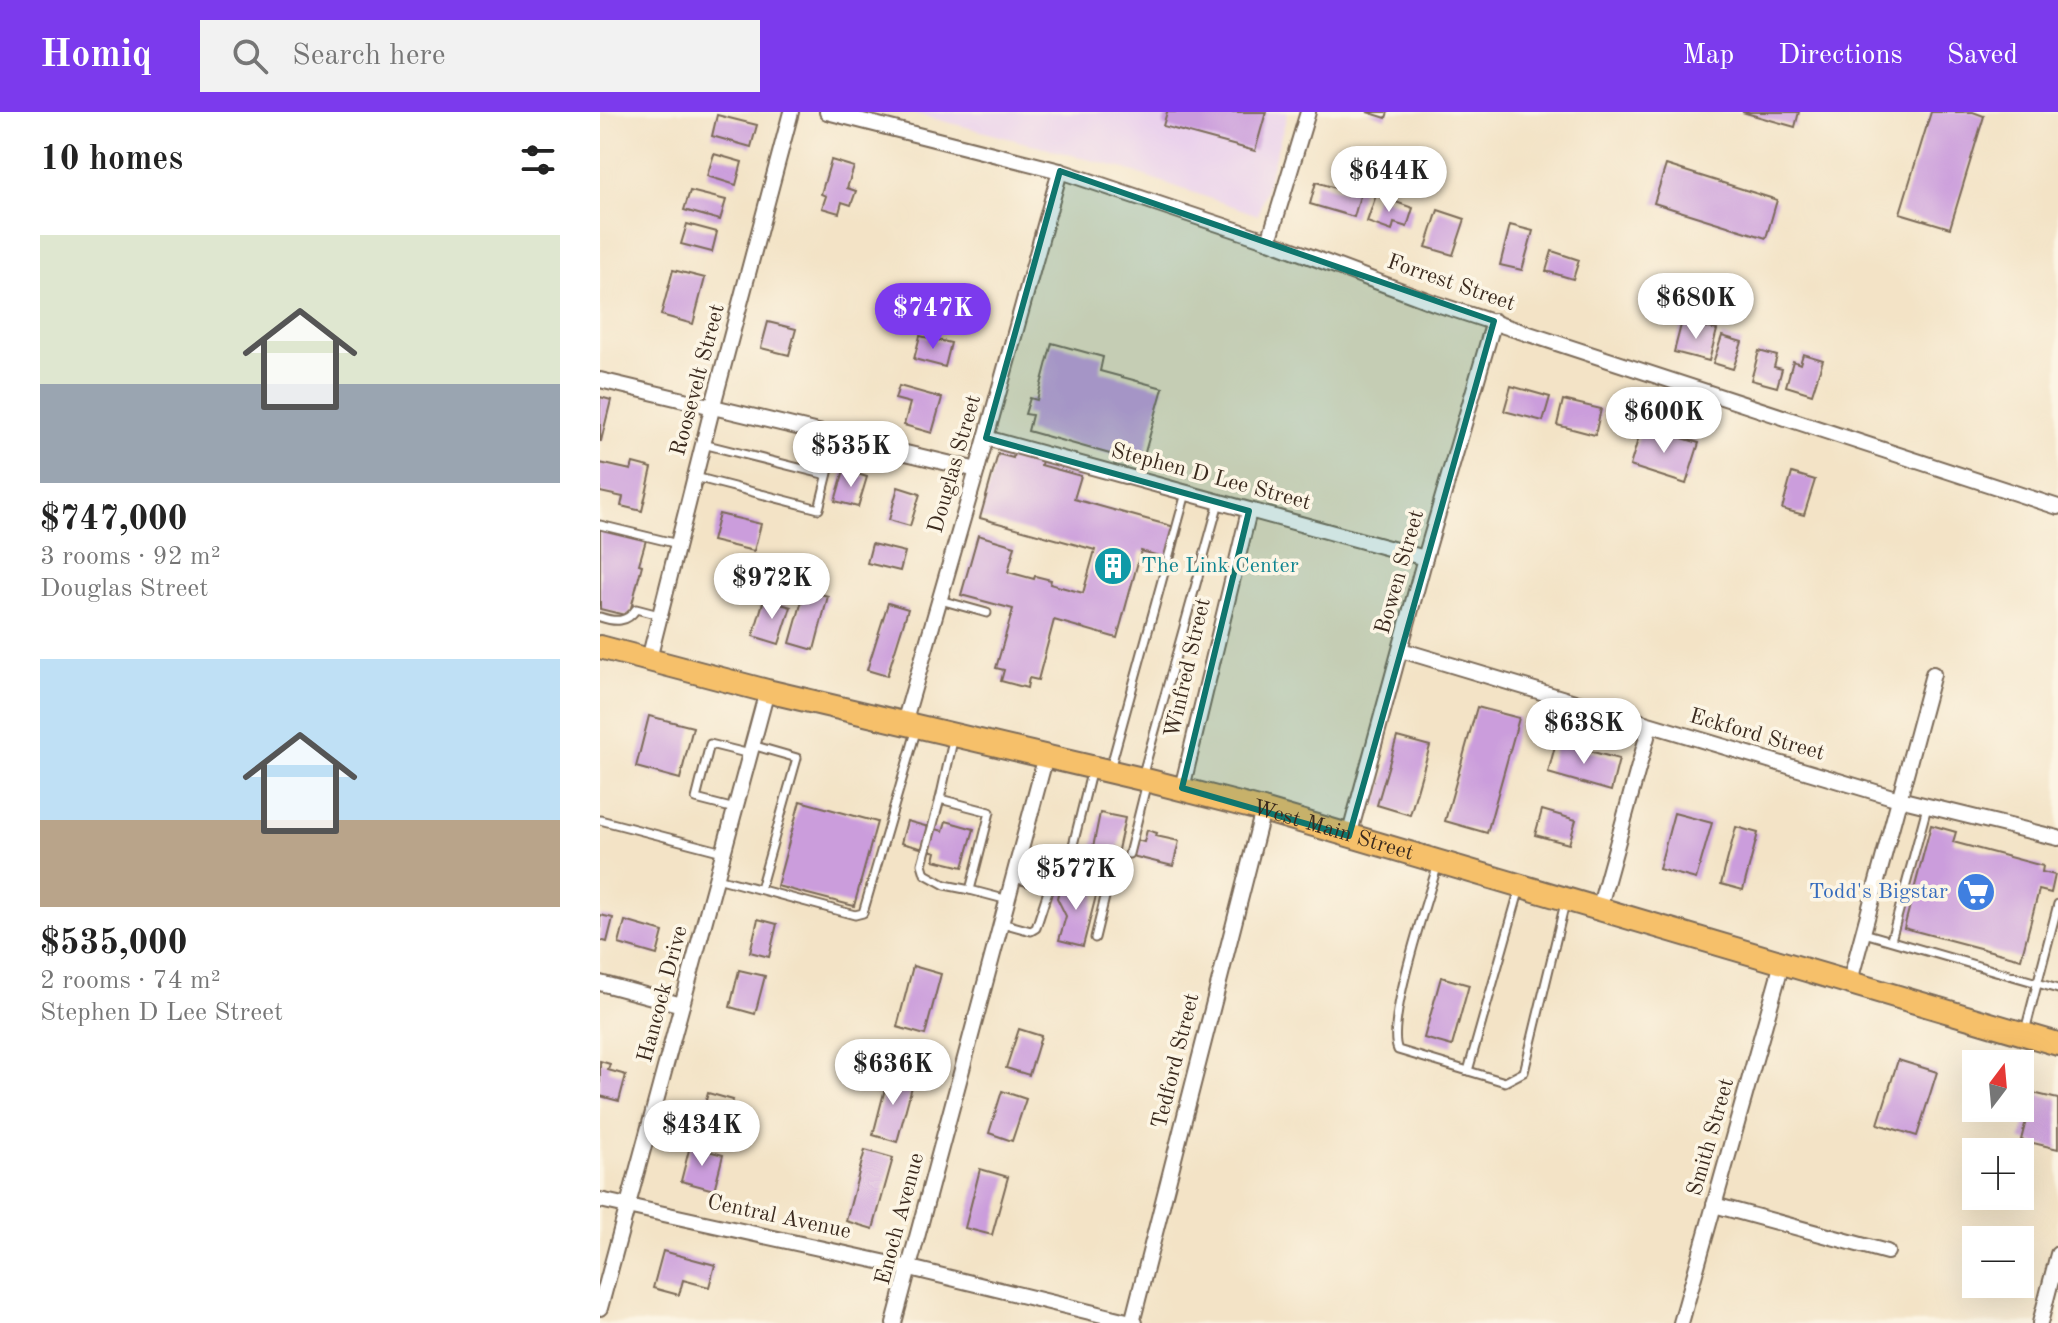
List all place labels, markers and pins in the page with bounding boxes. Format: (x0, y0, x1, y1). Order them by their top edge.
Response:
pin: $644K (1333, 146, 1445, 214)
pin: $680K (1640, 273, 1752, 341)
pin: $747K (877, 283, 989, 351)
pin: $600K (1608, 387, 1720, 455)
pin: $535K (795, 421, 907, 489)
building icon: The Link Center (1092, 545, 1134, 587)
pin: $972K (716, 553, 828, 621)
place label: The Link Center (1141, 555, 1299, 577)
pin: $638K (1528, 698, 1640, 766)
pin: $577K (1020, 844, 1132, 912)
supermarket icon: Todd's Bigstar (1955, 871, 1997, 913)
place label: Todd's Bigstar (1809, 881, 1948, 903)
pin: $636K (837, 1039, 949, 1107)
pin: $434K (646, 1100, 758, 1168)

